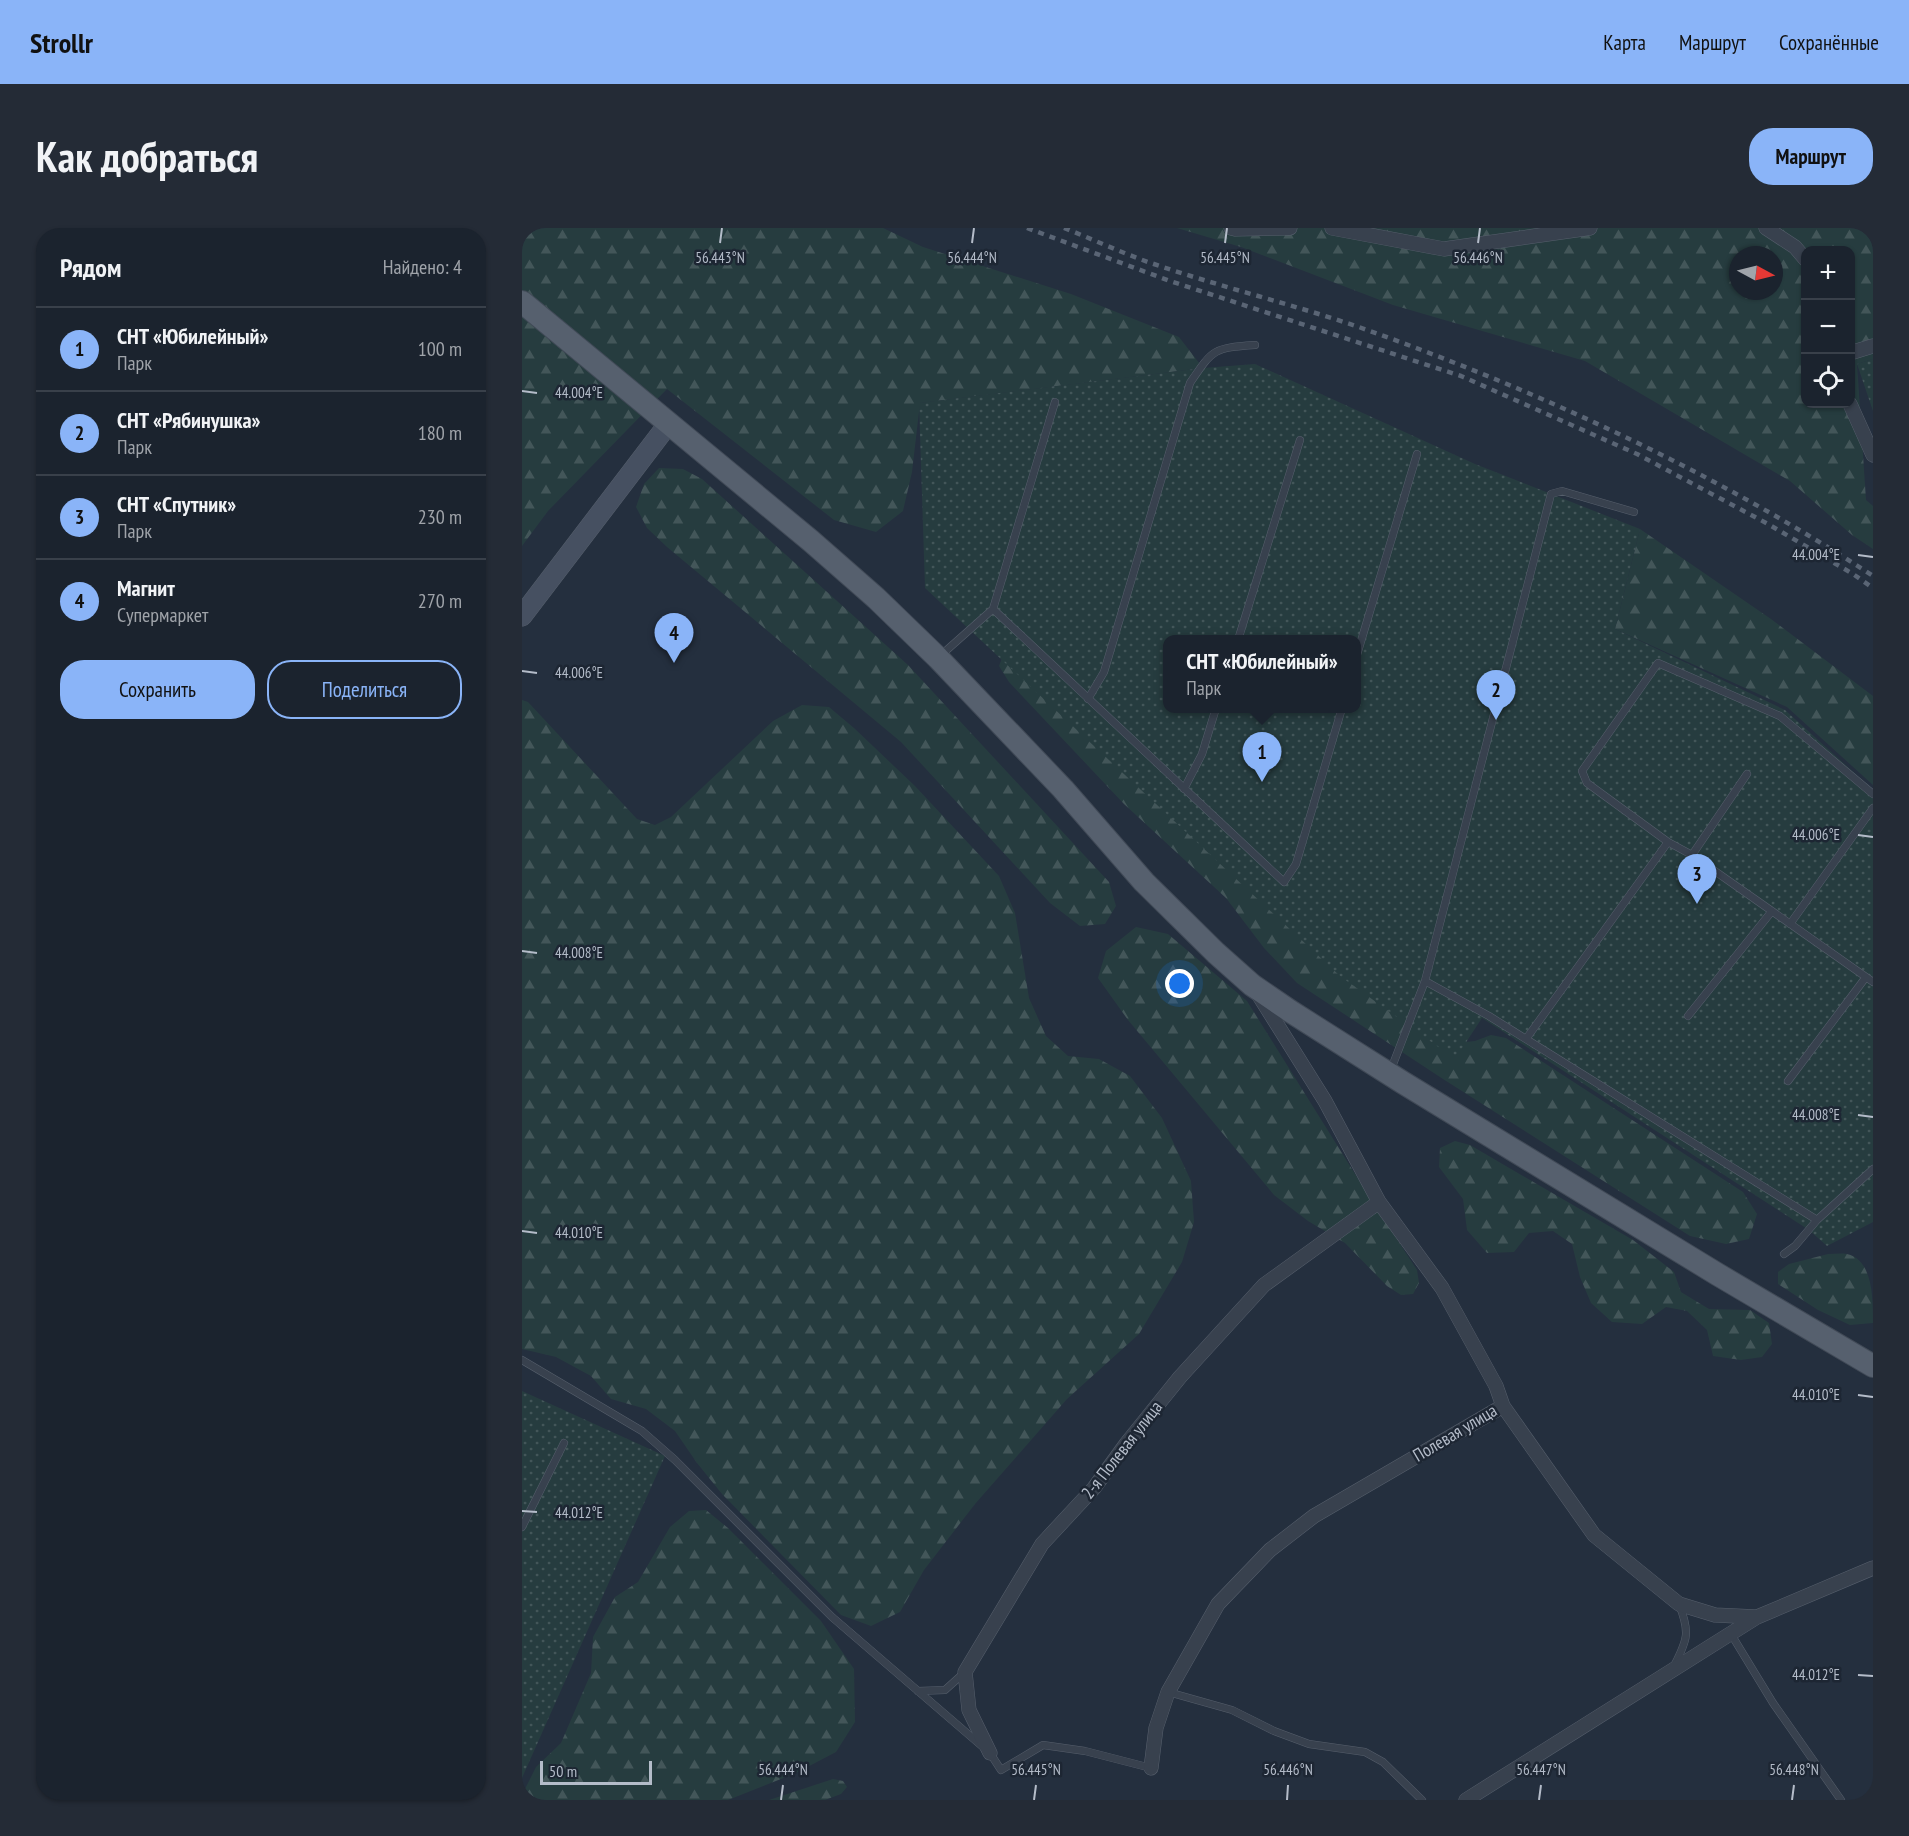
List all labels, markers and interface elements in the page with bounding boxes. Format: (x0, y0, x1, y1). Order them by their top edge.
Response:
text: Strollr (30, 24, 93, 61)
text: Карта (1603, 29, 1646, 56)
text: Маршрут (1679, 29, 1746, 56)
text: Сохранённые (1779, 29, 1879, 56)
button: Маршрут (1749, 128, 1873, 185)
text: Как добраться (36, 129, 258, 184)
north arrow (1729, 246, 1783, 300)
map controls (1801, 246, 1855, 408)
button: + (1801, 246, 1855, 300)
text: 56.443°N (695, 248, 745, 267)
text: 56.444°N (947, 248, 997, 267)
text: 56.445°N (1200, 248, 1250, 267)
text: 56.446°N (1453, 248, 1503, 267)
text: Рядом (60, 251, 121, 284)
text: Найдено: 4 (383, 254, 462, 280)
button: − (1801, 300, 1855, 354)
text: СНТ «Юбилейный» (117, 322, 268, 350)
text: 1 (75, 336, 84, 362)
text: 100 m (418, 336, 462, 362)
text: Парк (117, 350, 152, 376)
button: locate (1801, 354, 1855, 408)
text: 44.004°E (555, 383, 603, 402)
text: СНТ «Рябинушка» (117, 406, 260, 434)
text: 2 (75, 420, 84, 446)
text: 180 m (418, 420, 462, 446)
text: Парк (117, 434, 152, 460)
text: СНТ «Спутник» (117, 490, 236, 518)
text: 3 (75, 504, 84, 530)
text: 230 m (418, 504, 462, 530)
text: Парк (117, 518, 152, 544)
text: 44.004°E (1792, 545, 1840, 564)
text: Магнит (117, 574, 175, 602)
text: 4 (75, 588, 84, 614)
text: 270 m (418, 588, 462, 614)
text: Супермаркет (117, 602, 208, 628)
pin: 4 (654, 614, 694, 663)
popup (1163, 635, 1361, 713)
text: СНТ «Юбилейный» (1186, 647, 1338, 675)
button: Сохранить (60, 660, 255, 719)
button: Поделиться (267, 660, 462, 719)
text: 44.006°E (555, 663, 603, 682)
pin: 2 (1476, 670, 1516, 720)
text: Парк (1186, 675, 1221, 701)
pin: 1 (1242, 732, 1282, 782)
text: 44.006°E (1792, 825, 1840, 844)
pin: 3 (1678, 854, 1716, 904)
text: 44.008°E (555, 943, 603, 962)
your location (1165, 969, 1194, 998)
text: 44.008°E (1792, 1105, 1840, 1124)
text: 44.010°E (555, 1223, 603, 1242)
text: 44.010°E (1792, 1385, 1840, 1404)
street label: 2-я Полевая улица (1076, 1396, 1167, 1503)
street label: Полевая улица (1408, 1398, 1501, 1467)
text: 44.012°E (555, 1503, 603, 1522)
text: 44.012°E (1792, 1665, 1840, 1684)
scale bar (540, 1758, 652, 1786)
text: 56.444°N (758, 1760, 808, 1779)
text: 56.445°N (1011, 1760, 1061, 1779)
text: 56.446°N (1263, 1760, 1313, 1779)
text: 56.447°N (1516, 1760, 1566, 1779)
text: 56.448°N (1769, 1760, 1819, 1779)
text: 50 m (549, 1761, 577, 1781)

